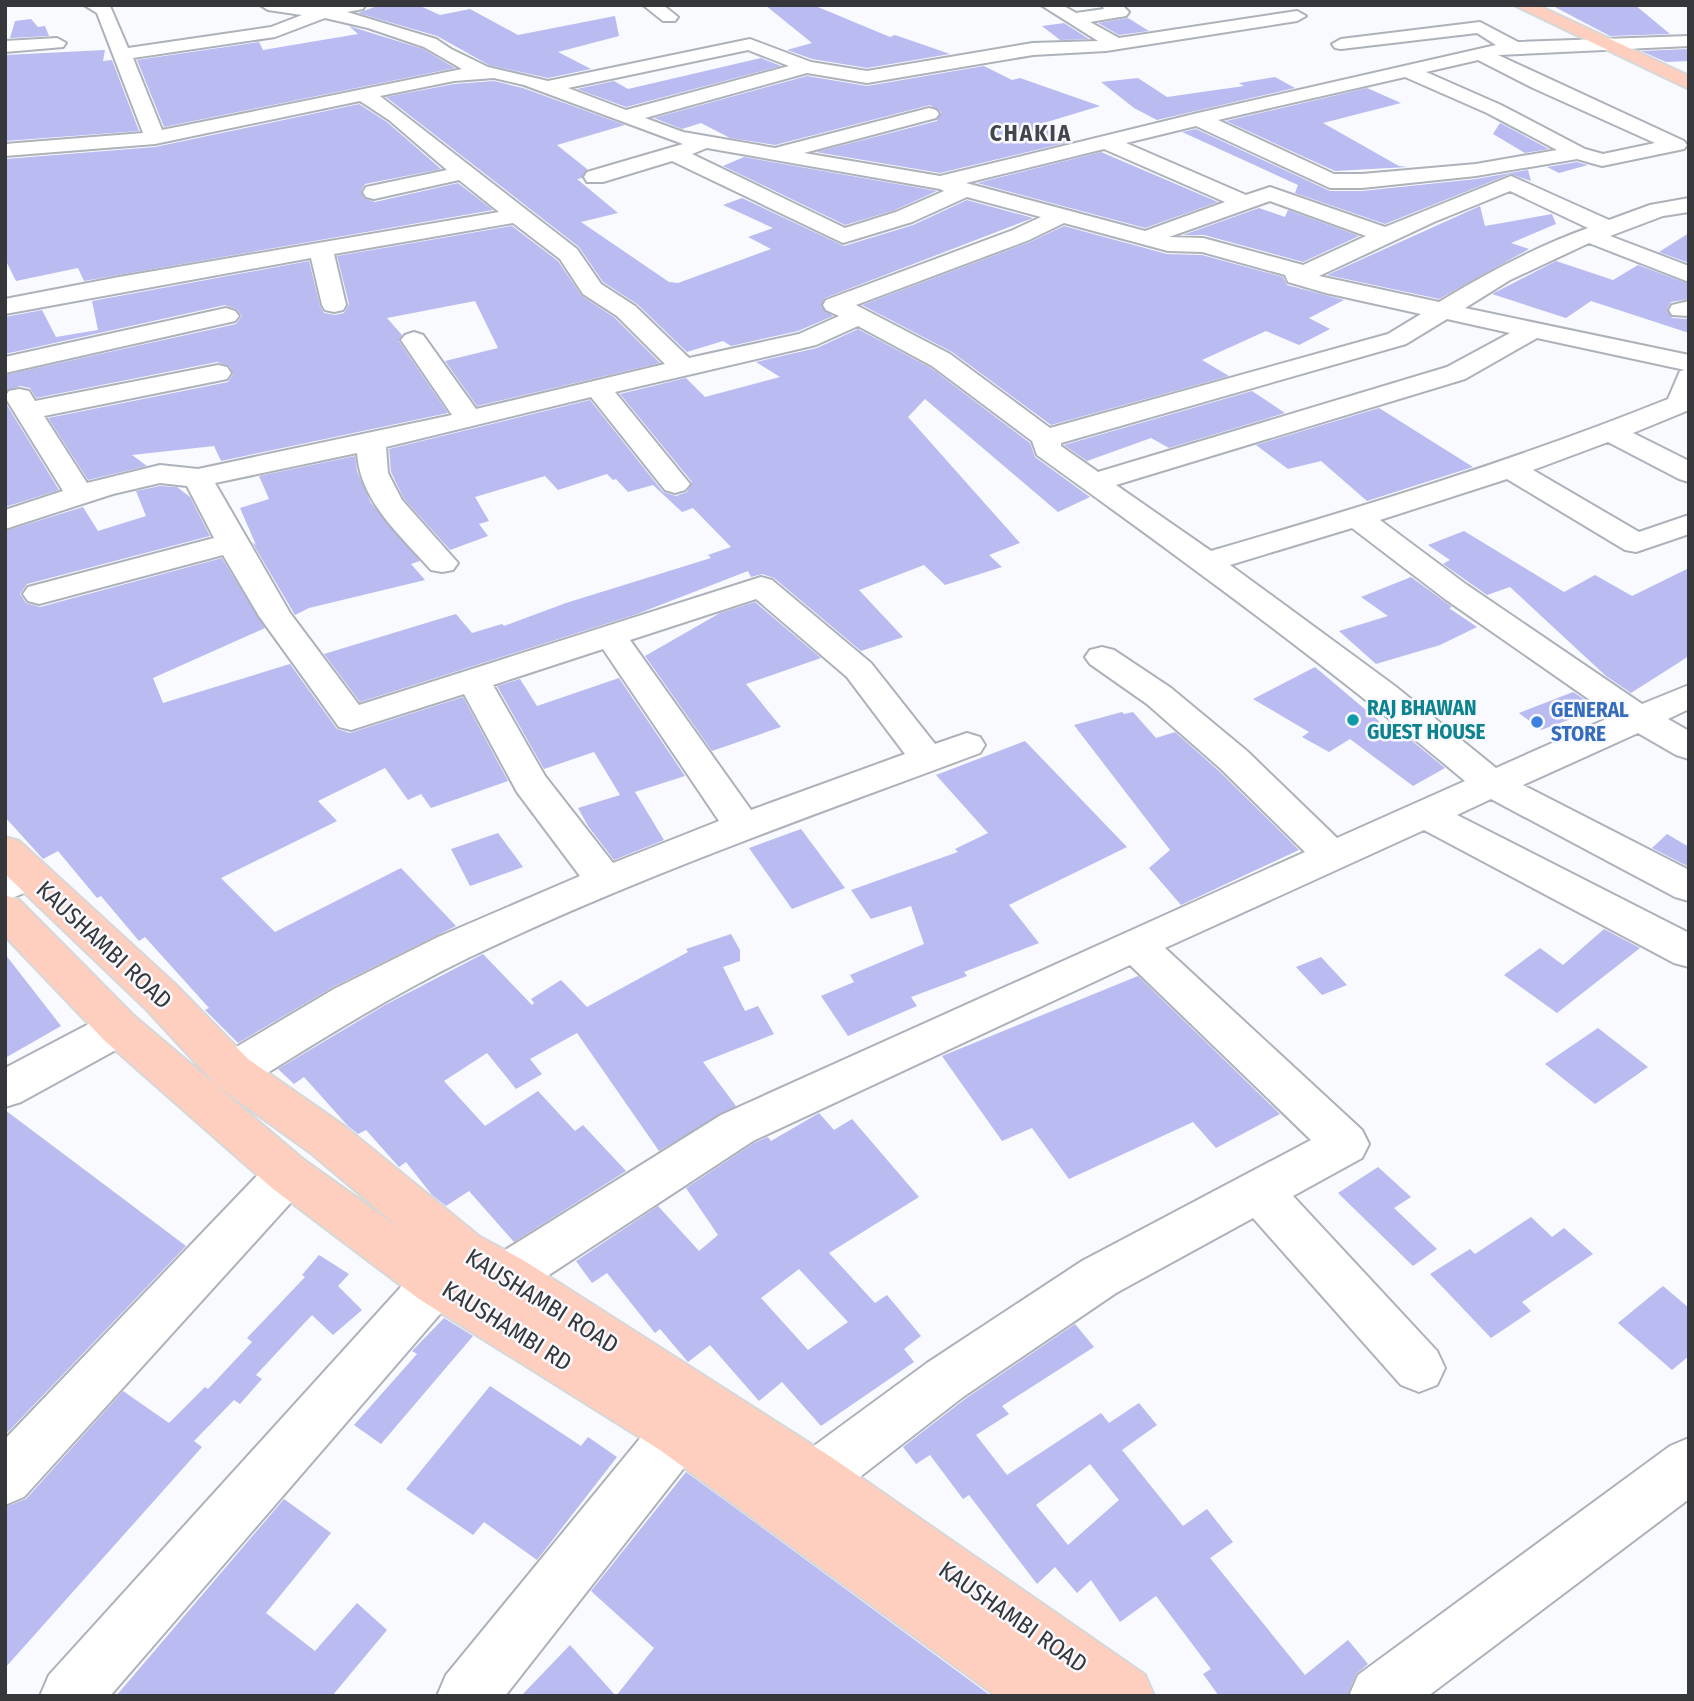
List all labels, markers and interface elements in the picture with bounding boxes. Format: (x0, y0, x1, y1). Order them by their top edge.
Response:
district label: CHAKIA (990, 119, 1072, 147)
place label: RAJ BHAWAN GUEST HOUSE (1367, 695, 1486, 745)
place label: GENERAL STORE (1551, 697, 1629, 747)
marker: RAJ BHAWAN GUEST HOUSE (1345, 712, 1361, 728)
marker: GENERAL STORE (1529, 714, 1545, 730)
street label: KAUSHAMBI ROAD (31, 875, 177, 1015)
street label: KAUSHAMBI ROAD (461, 1243, 623, 1359)
street label: KAUSHAMBI RD (437, 1275, 577, 1377)
street label: KAUSHAMBI ROAD (934, 1555, 1092, 1679)

